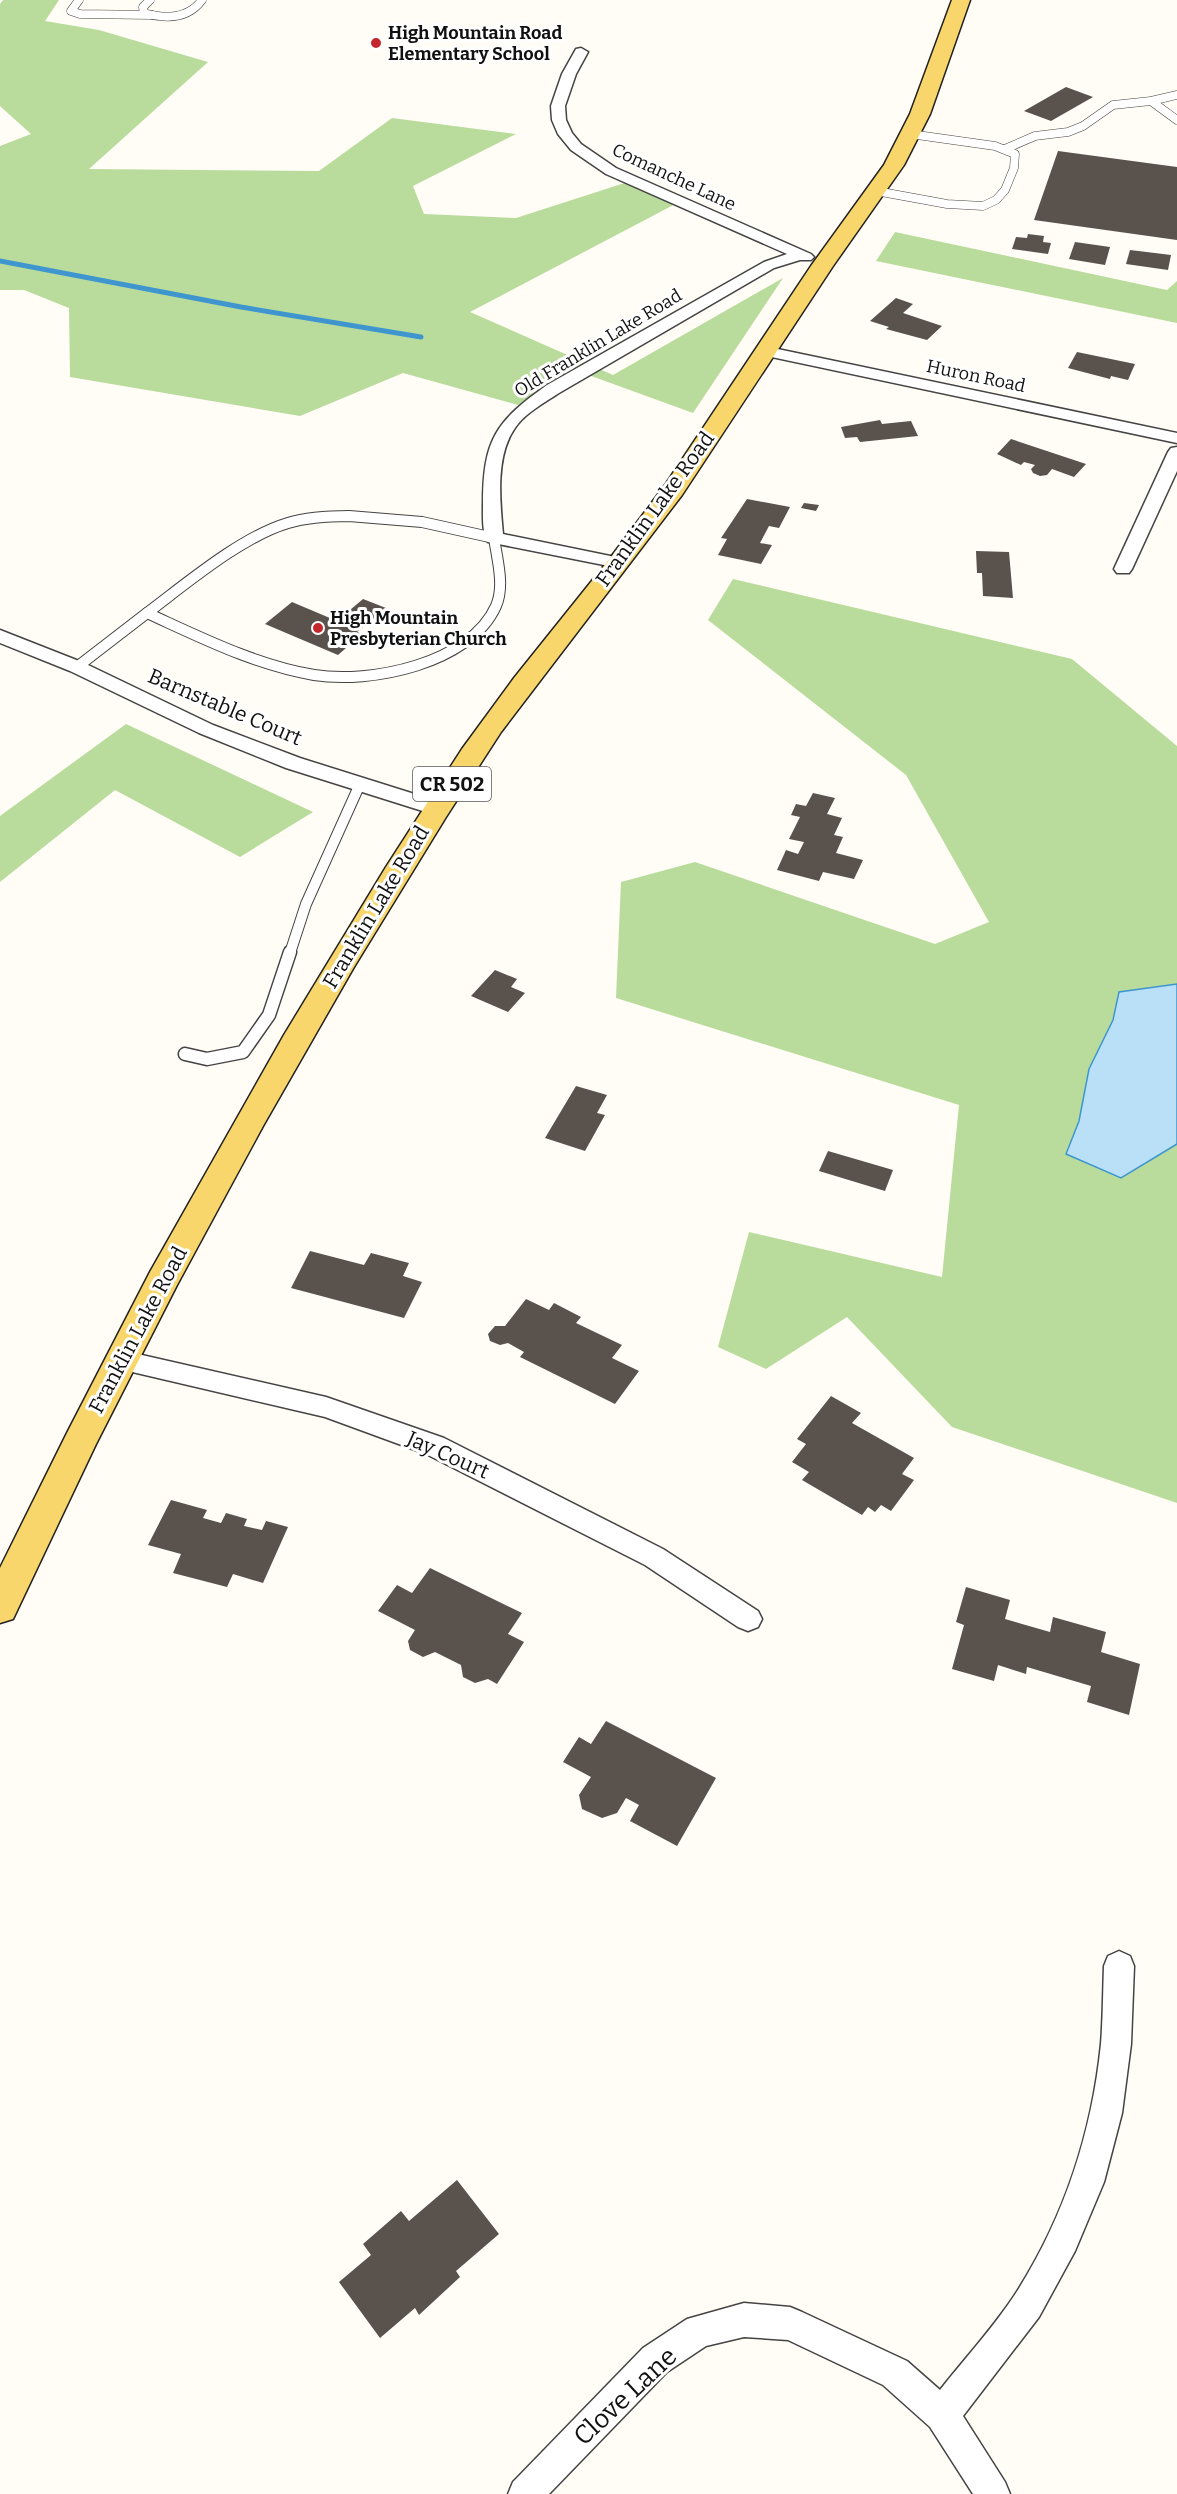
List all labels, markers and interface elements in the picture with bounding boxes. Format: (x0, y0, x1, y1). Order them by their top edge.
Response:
place label: High Mountain Road Elementary School (388, 22, 562, 65)
marker: High Mountain Road Elementary School (369, 36, 383, 50)
street label: Comanche Lane (609, 139, 739, 215)
street label: Old Franklin Lake Road (510, 284, 686, 402)
street label: Huron Road (924, 355, 1028, 397)
street label: Franklin Lake Road (590, 426, 720, 592)
place label: High Mountain Presbyterian Church (330, 607, 507, 650)
marker: High Mountain Presbyterian Church (311, 621, 325, 635)
street label: Barnstable Court (144, 663, 306, 751)
road number: CR 502 (413, 767, 491, 801)
street label: Franklin Lake Road (317, 821, 435, 993)
street label: Franklin Lake Road (83, 1242, 193, 1418)
street label: Jay Court (402, 1425, 494, 1485)
street label: Clove Lane (567, 2341, 683, 2452)

